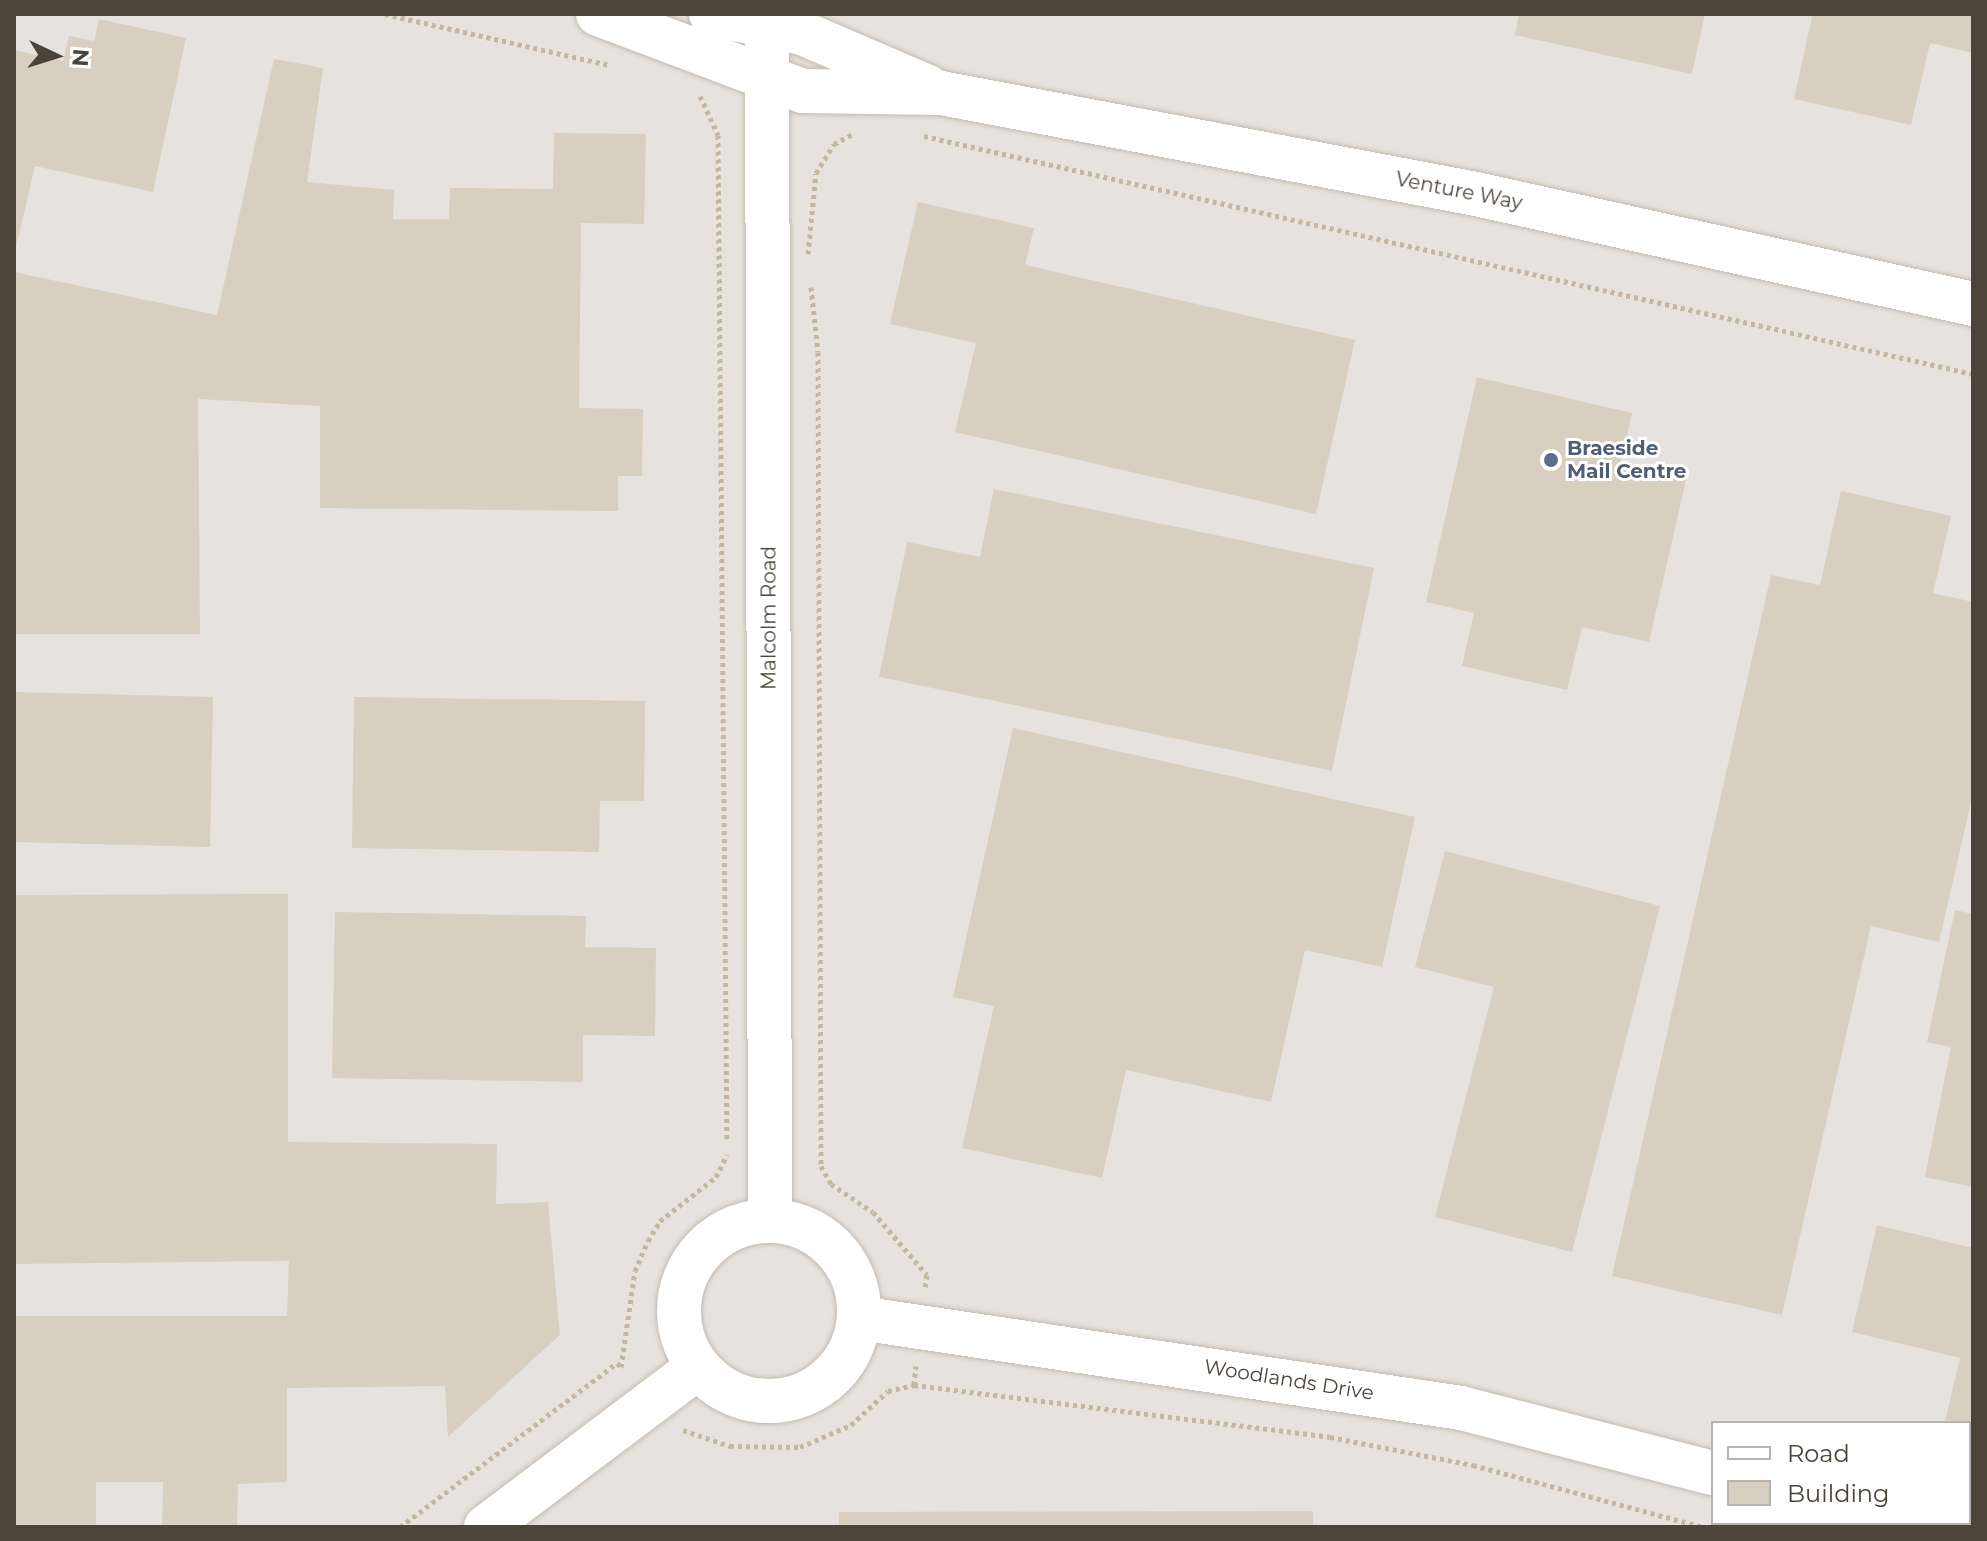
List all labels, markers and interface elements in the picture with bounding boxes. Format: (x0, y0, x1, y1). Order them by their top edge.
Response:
north arrow (16, 16, 96, 96)
text: N (66, 48, 95, 68)
street label: Venture Way (1394, 167, 1524, 215)
place label: Braeside Mail Centre (1567, 436, 1686, 483)
marker: Braeside Mail Centre (1542, 451, 1560, 469)
street label: Malcolm Road (757, 546, 781, 690)
street label: Woodlands Drive (1202, 1355, 1376, 1405)
legend (1711, 1421, 1971, 1525)
text: Road (1787, 1439, 1850, 1468)
text: Building (1787, 1479, 1890, 1508)

